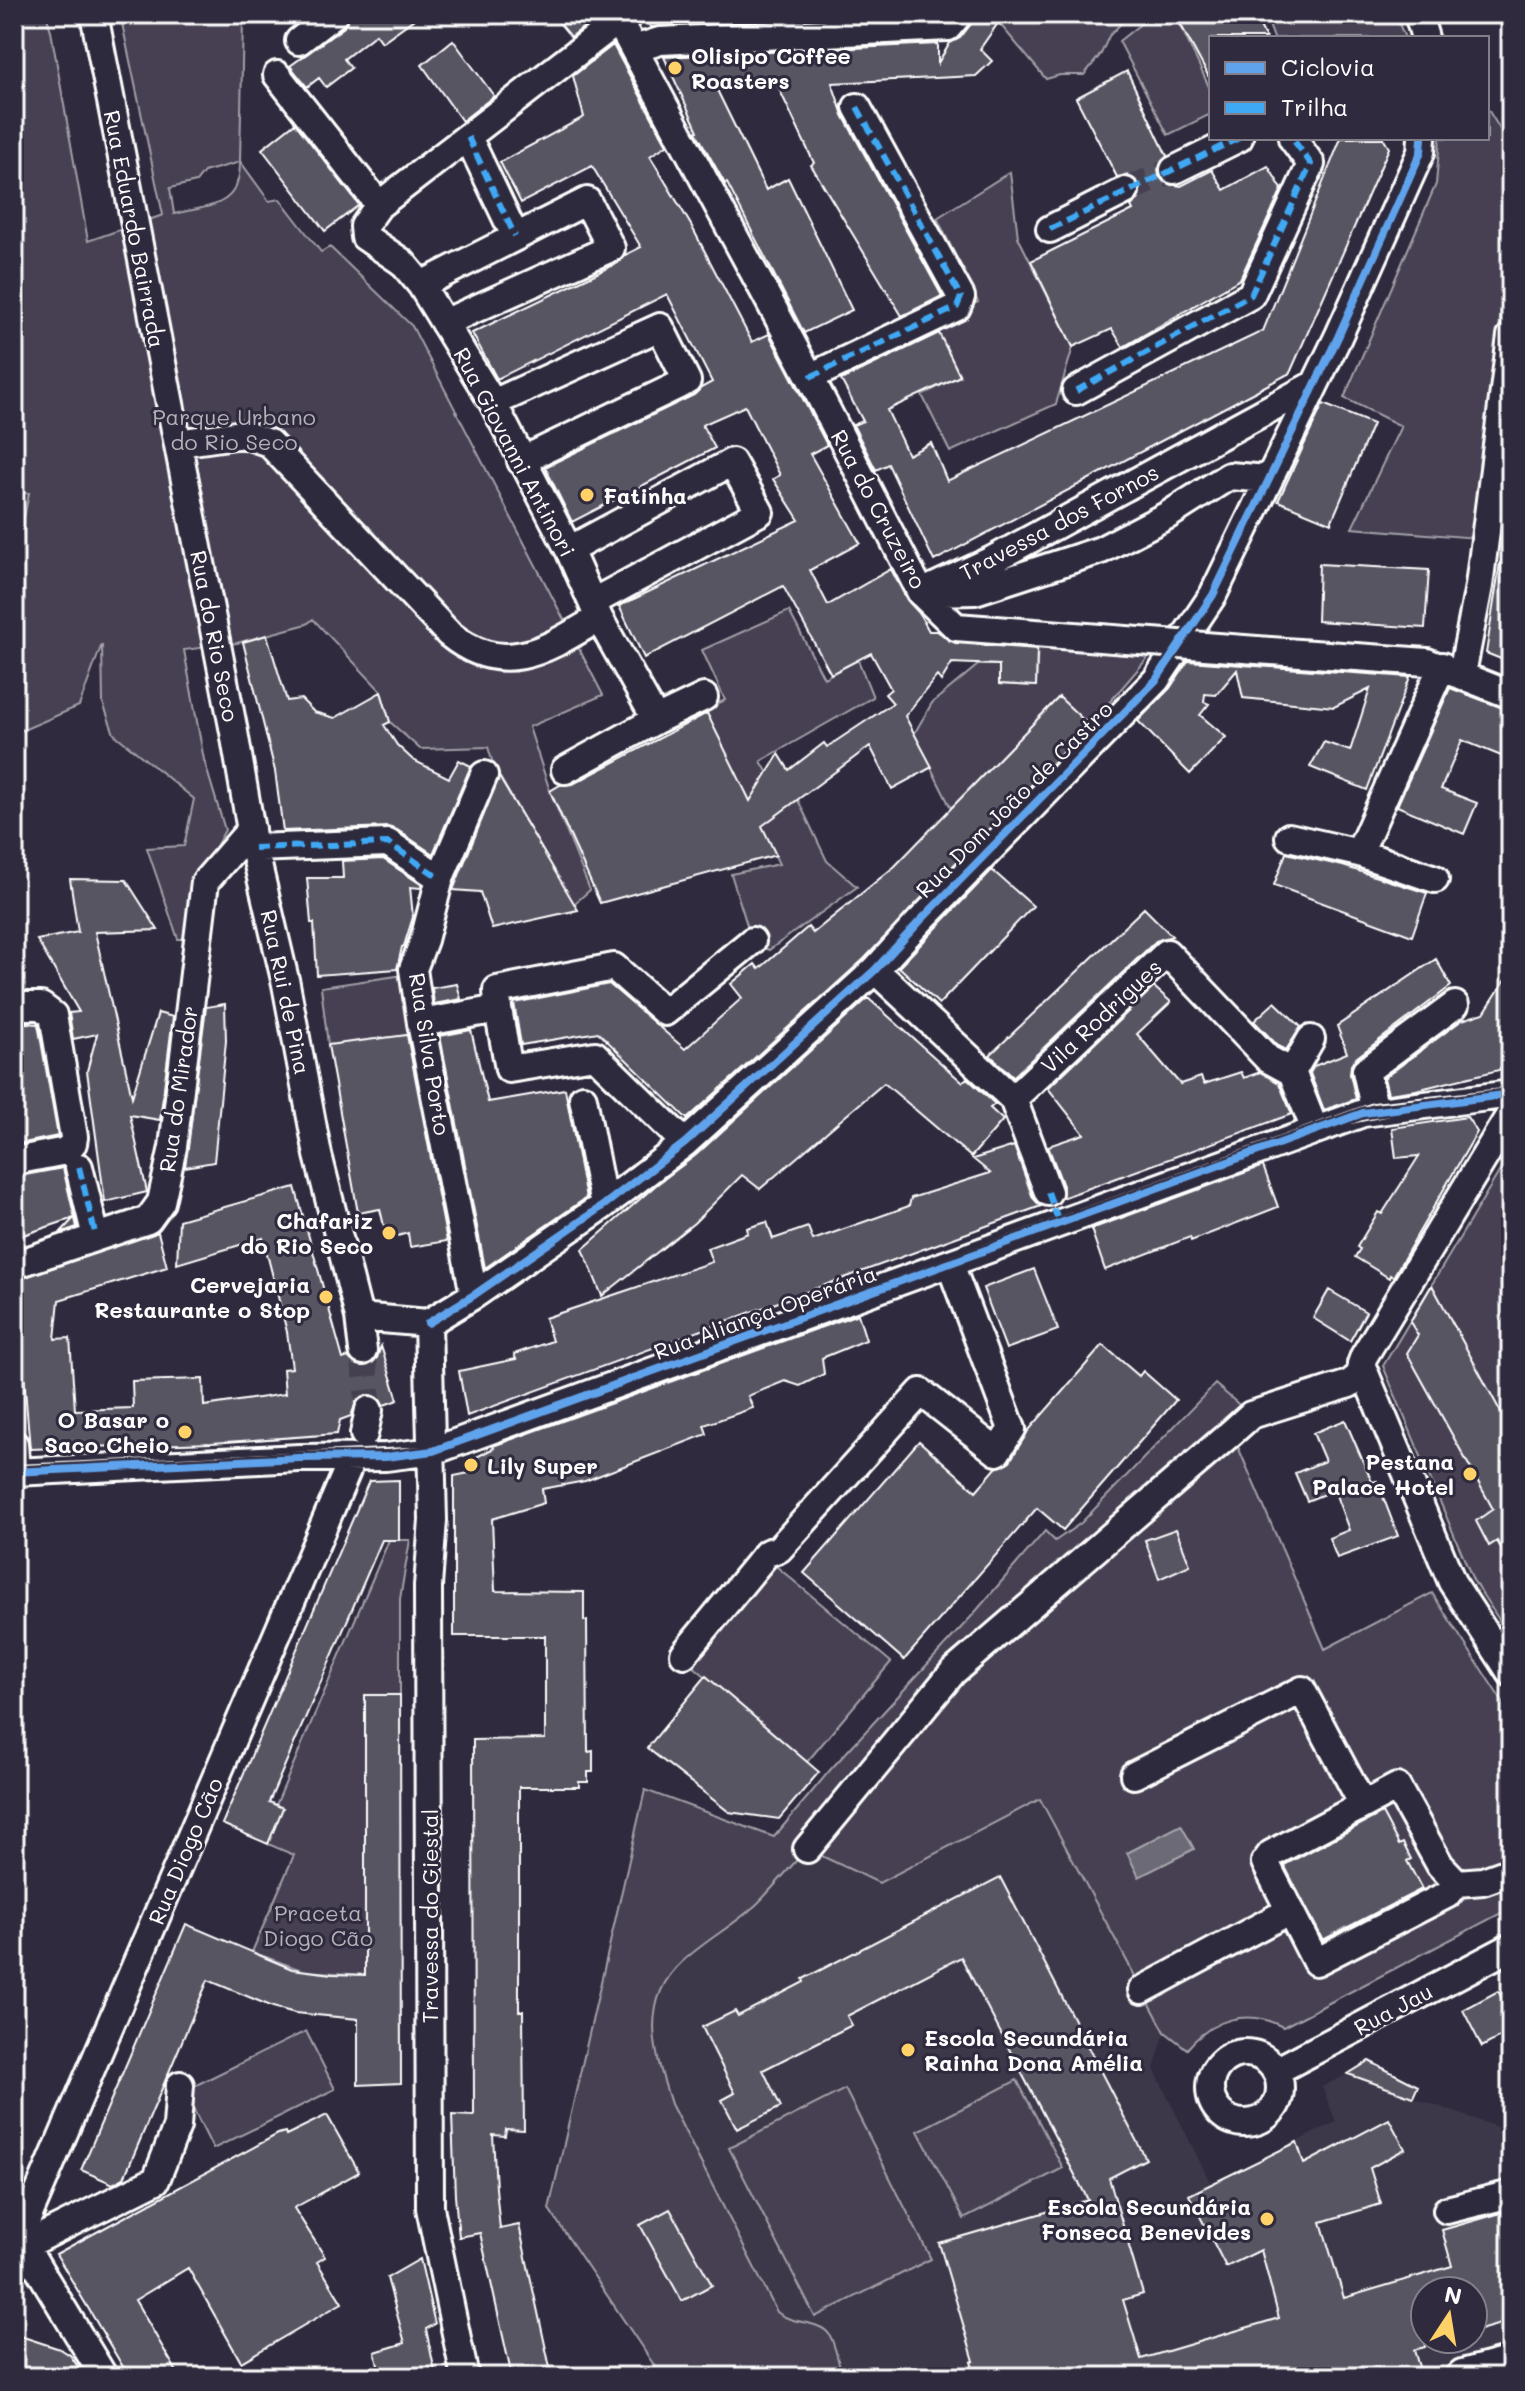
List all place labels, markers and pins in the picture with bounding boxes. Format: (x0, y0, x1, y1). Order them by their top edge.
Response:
place label: Olisipo Coffee Roasters (691, 41, 851, 95)
marker: Olisipo Coffee Roasters (666, 59, 684, 77)
place label: Fatinha (603, 481, 687, 510)
marker: Fatinha (578, 486, 596, 504)
place label: Chafariz do Rio Seco (240, 1206, 373, 1260)
marker: Chafariz do Rio Seco (380, 1224, 398, 1242)
place label: Cervejaria Restaurante o Stop (94, 1270, 310, 1324)
marker: Cervejaria Restaurante o Stop (317, 1288, 335, 1306)
place label: O Basar o Saco Cheio (44, 1405, 169, 1459)
marker: O Basar o Saco Cheio (176, 1423, 194, 1441)
place label: Pestana Palace Hotel (1312, 1447, 1454, 1501)
place label: Lily Super (487, 1451, 598, 1480)
marker: Lily Super (462, 1456, 480, 1474)
marker: Pestana Palace Hotel (1461, 1465, 1479, 1483)
place label: Escola Secundária Rainha Dona Amélia (924, 2023, 1143, 2077)
marker: Escola Secundária Rainha Dona Amélia (899, 2041, 917, 2059)
place label: Escola Secundária Fonseca Benevides (1041, 2192, 1251, 2246)
marker: Escola Secundária Fonseca Benevides (1258, 2210, 1276, 2228)

